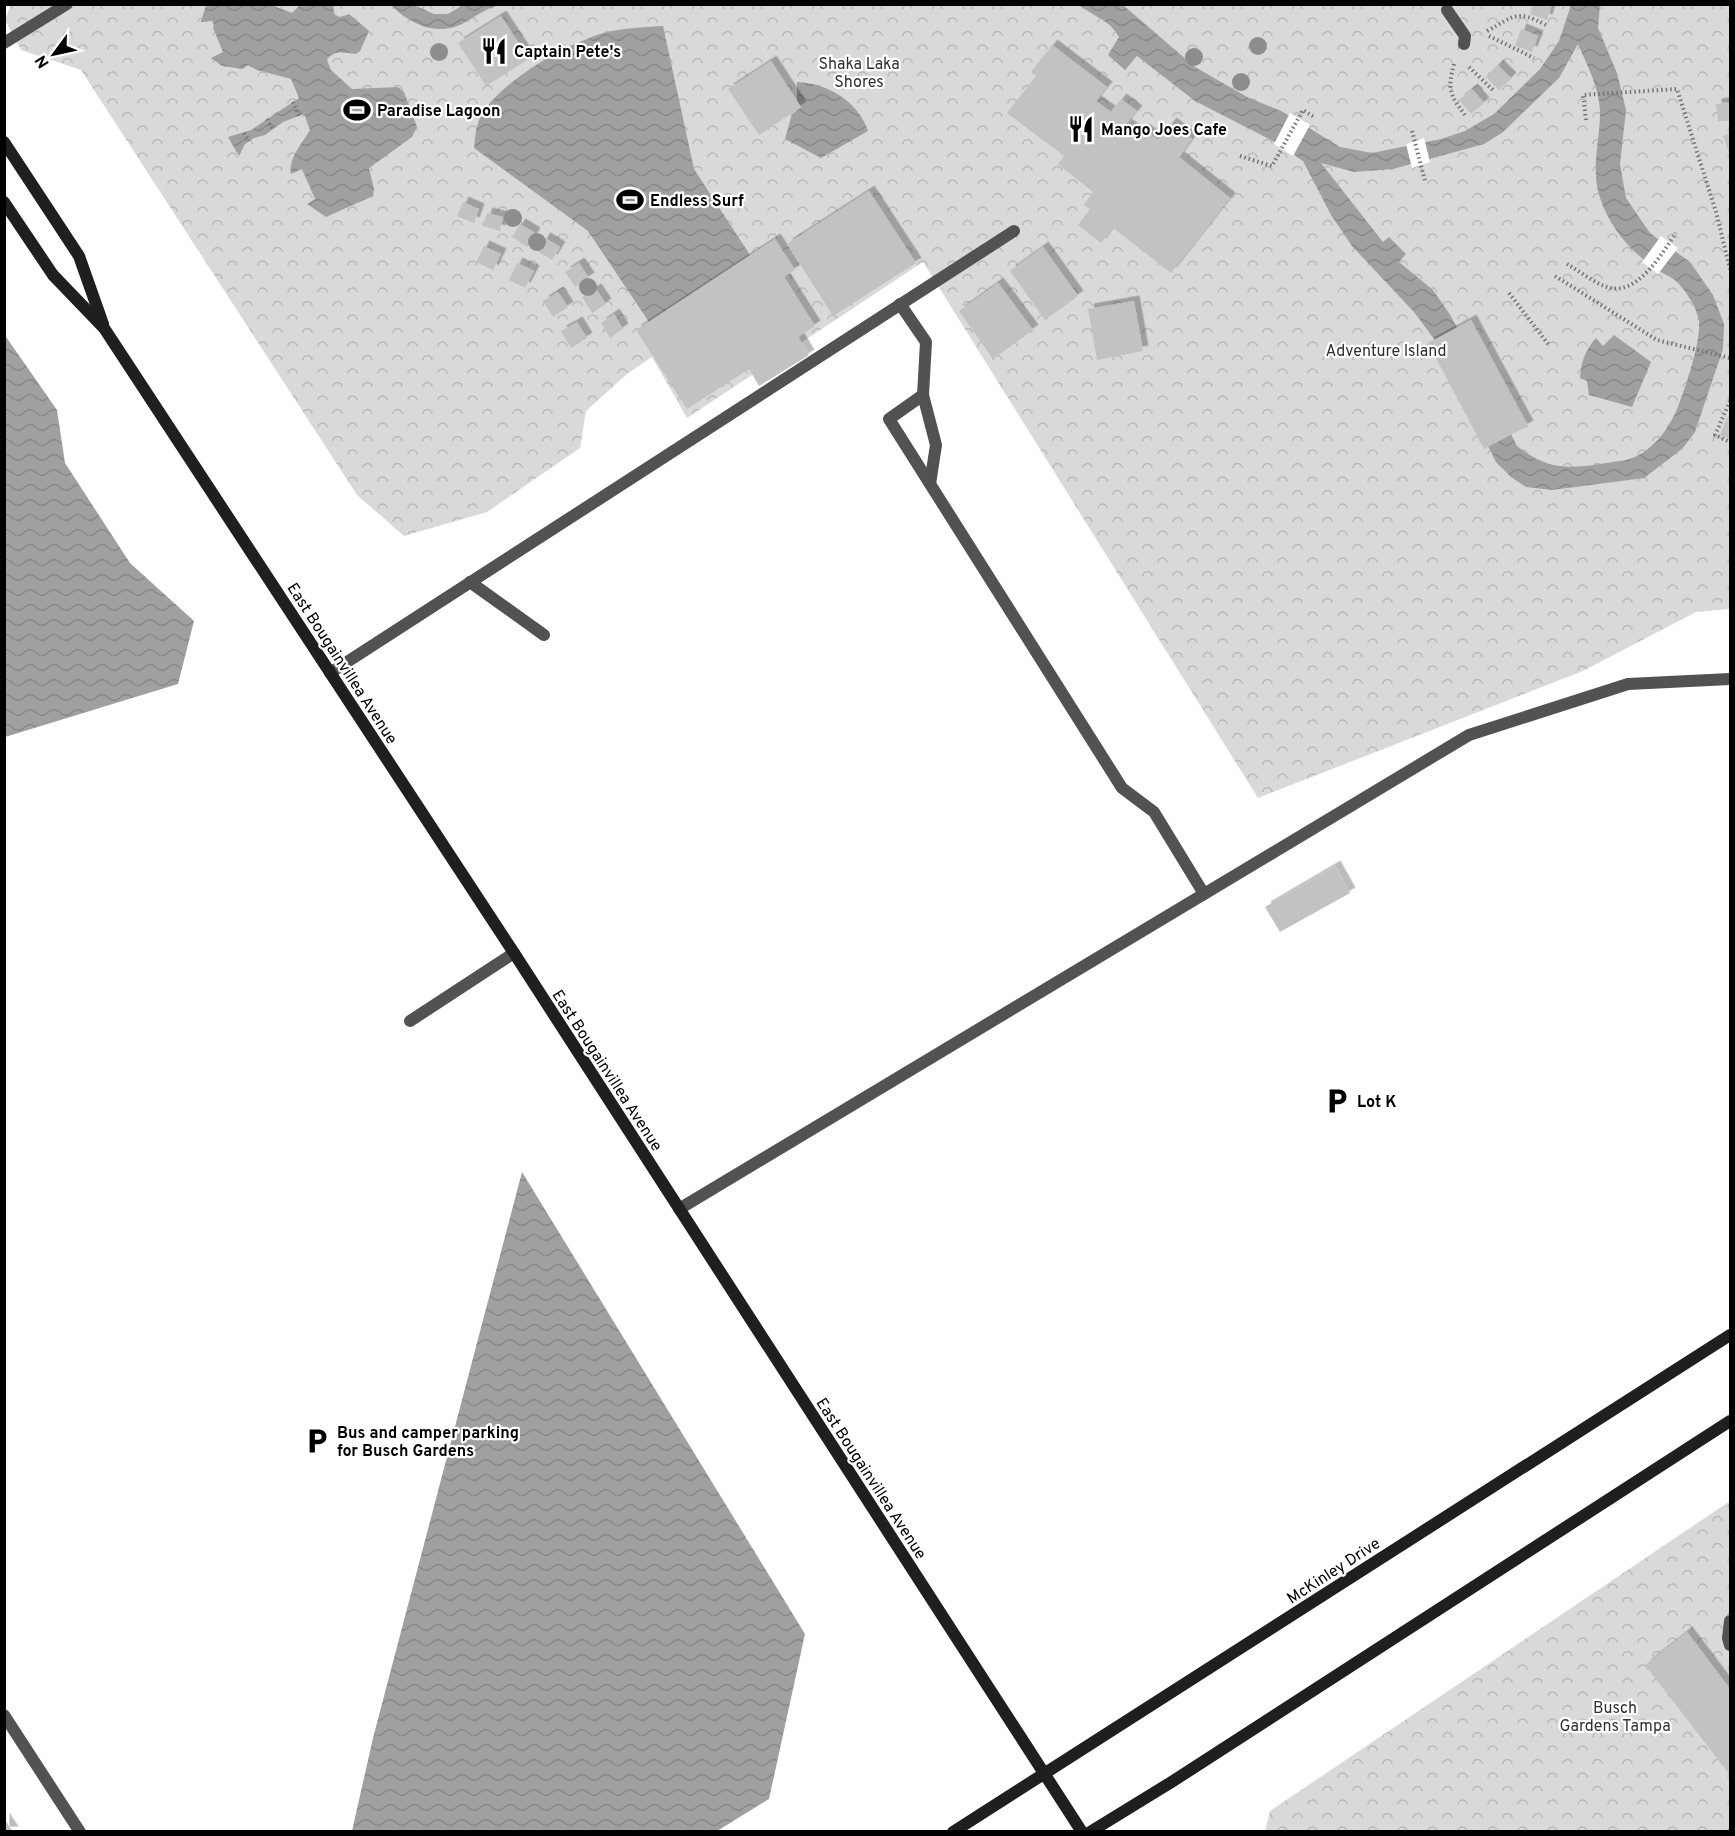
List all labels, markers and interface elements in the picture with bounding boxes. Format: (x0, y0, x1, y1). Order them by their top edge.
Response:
north arrow (24, 24, 84, 84)
restaurant icon: Captain Pete's (479, 36, 509, 66)
place label: Captain Pete's (514, 43, 621, 63)
text: N (32, 51, 55, 71)
park label: Shaka Laka Shores (818, 55, 900, 93)
sports icon: Paradise Lagoon (342, 95, 372, 125)
place label: Paradise Lagoon (377, 102, 500, 122)
restaurant icon: Mango Joes Cafe (1066, 114, 1096, 144)
place label: Mango Joes Cafe (1101, 121, 1227, 141)
sports icon: Endless Surf (615, 185, 645, 215)
place label: Endless Surf (650, 192, 744, 212)
park label: Adventure Island (1325, 342, 1447, 362)
street label: East Bougainvillea Avenue (282, 580, 401, 749)
street label: East Bougainvillea Avenue (547, 987, 666, 1156)
parking icon: Lot K (1322, 1086, 1352, 1116)
place label: Lot K (1357, 1093, 1397, 1113)
street label: East Bougainvillea Avenue (811, 1395, 930, 1564)
place label: Bus and camper parking for Busch Gardens (337, 1424, 519, 1462)
parking icon: Bus and camper parking for Busch Gardens (302, 1426, 332, 1456)
street label: McKinley Drive (1284, 1534, 1384, 1609)
park label: Busch Gardens Tampa (1559, 1699, 1671, 1737)

